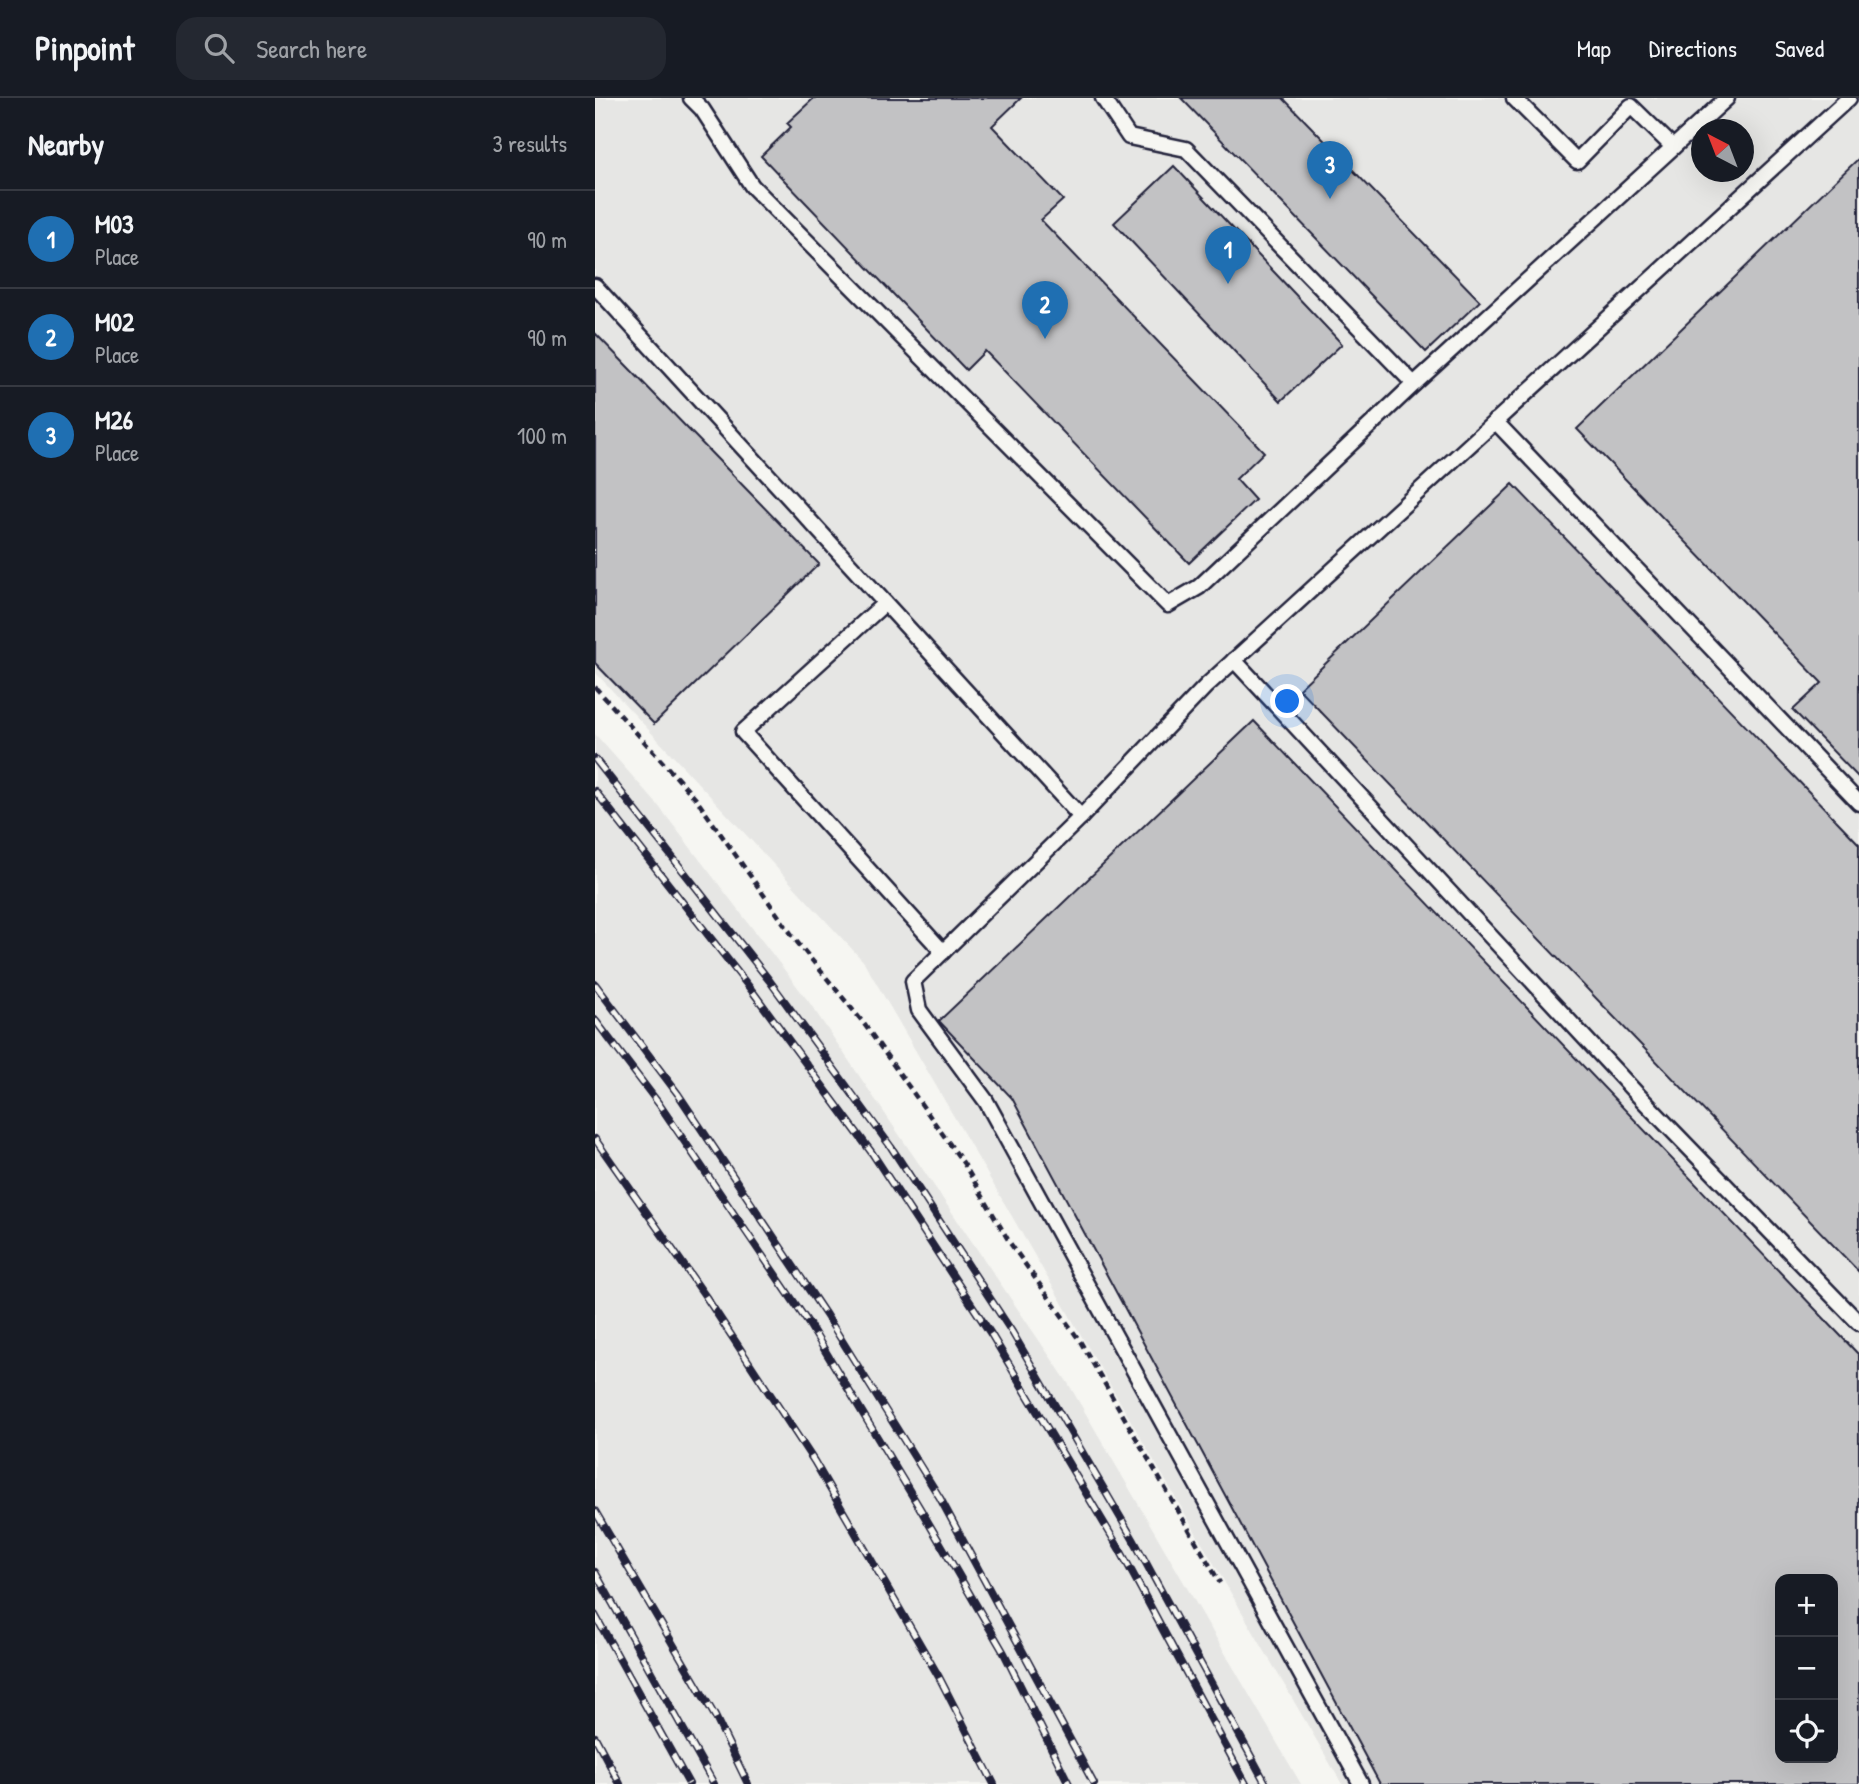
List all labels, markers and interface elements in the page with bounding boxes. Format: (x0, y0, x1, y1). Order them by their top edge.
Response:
search box (176, 17, 666, 80)
text: Pinpoint (35, 26, 134, 70)
icon: search (200, 29, 238, 67)
text: Search here (256, 31, 367, 66)
text: Map (1577, 32, 1611, 64)
text: Directions (1649, 32, 1737, 64)
text: Saved (1775, 32, 1824, 64)
north arrow (1691, 119, 1754, 182)
text: Nearby (28, 124, 104, 164)
text: 3 results (492, 128, 567, 159)
pin: 3 (1307, 141, 1353, 199)
text: M03 (95, 206, 134, 241)
text: 1 (47, 224, 55, 255)
text: 90 m (527, 224, 567, 255)
pin: 1 (1205, 226, 1251, 284)
text: Place (95, 241, 139, 272)
pin: 2 (1022, 281, 1068, 339)
text: M02 (95, 304, 134, 339)
text: 2 (46, 322, 56, 353)
text: 90 m (527, 322, 567, 353)
text: Place (95, 339, 139, 370)
text: M26 (95, 402, 133, 437)
text: 3 (46, 420, 56, 451)
text: 100 m (517, 420, 567, 451)
text: Place (95, 437, 139, 468)
your location (1270, 684, 1304, 718)
map controls (1775, 1574, 1838, 1763)
button: + (1775, 1574, 1838, 1637)
button: − (1775, 1637, 1838, 1700)
button: locate (1775, 1700, 1838, 1763)

